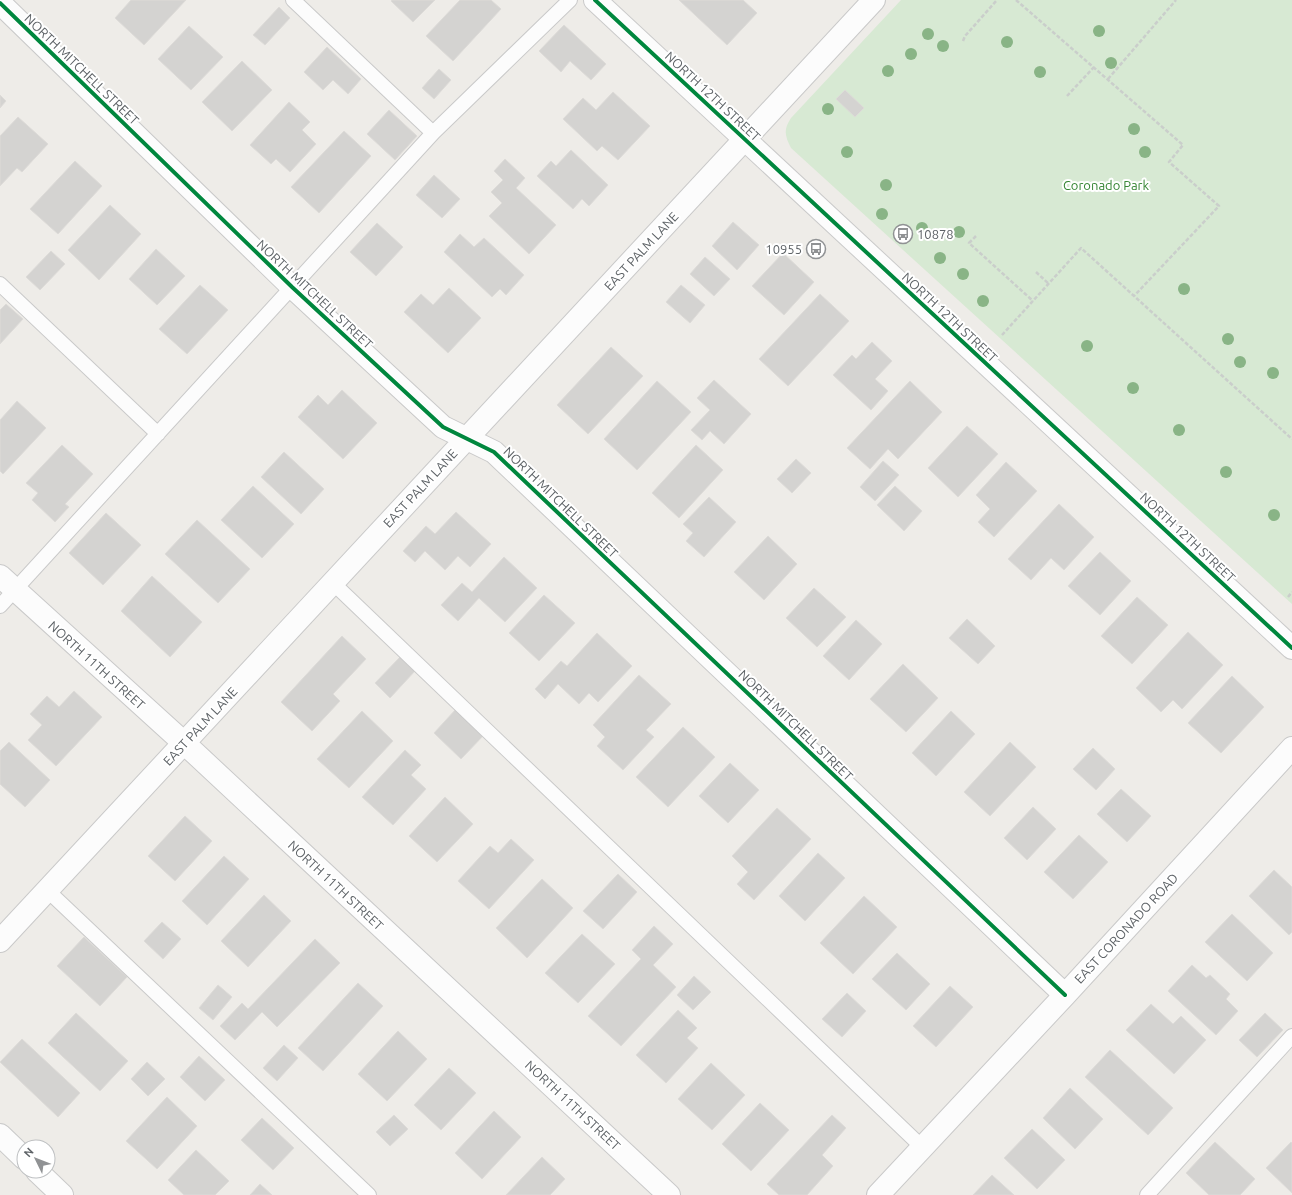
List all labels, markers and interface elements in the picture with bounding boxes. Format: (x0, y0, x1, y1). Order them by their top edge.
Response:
street label: NORTH MITCHELL STREET (22, 11, 142, 127)
street label: NORTH 12TH STREET (663, 48, 763, 144)
park label: Coronado Park (1063, 178, 1150, 192)
street label: EAST PALM LANE (601, 209, 681, 293)
bus stop icon: 10878 (892, 223, 914, 245)
place label: 10878 (917, 227, 954, 241)
street label: NORTH MITCHELL STREET (254, 237, 376, 351)
bus stop icon: 10955 (805, 238, 827, 260)
place label: 10955 (765, 242, 802, 256)
street label: NORTH 12TH STREET (900, 269, 1000, 365)
street label: NORTH MITCHELL STREET (501, 444, 621, 560)
street label: EAST PALM LANE (380, 446, 460, 530)
street label: NORTH 12TH STREET (1138, 489, 1238, 585)
street label: NORTH 11TH STREET (46, 618, 148, 712)
street label: NORTH MITCHELL STREET (736, 667, 856, 783)
street label: EAST PALM LANE (160, 684, 240, 768)
street label: NORTH 11TH STREET (286, 837, 386, 933)
street label: EAST CORONADO ROAD (1071, 870, 1181, 986)
street label: NORTH 11TH STREET (523, 1057, 623, 1153)
north arrow (16, 1139, 56, 1179)
text: N (21, 1145, 36, 1159)

